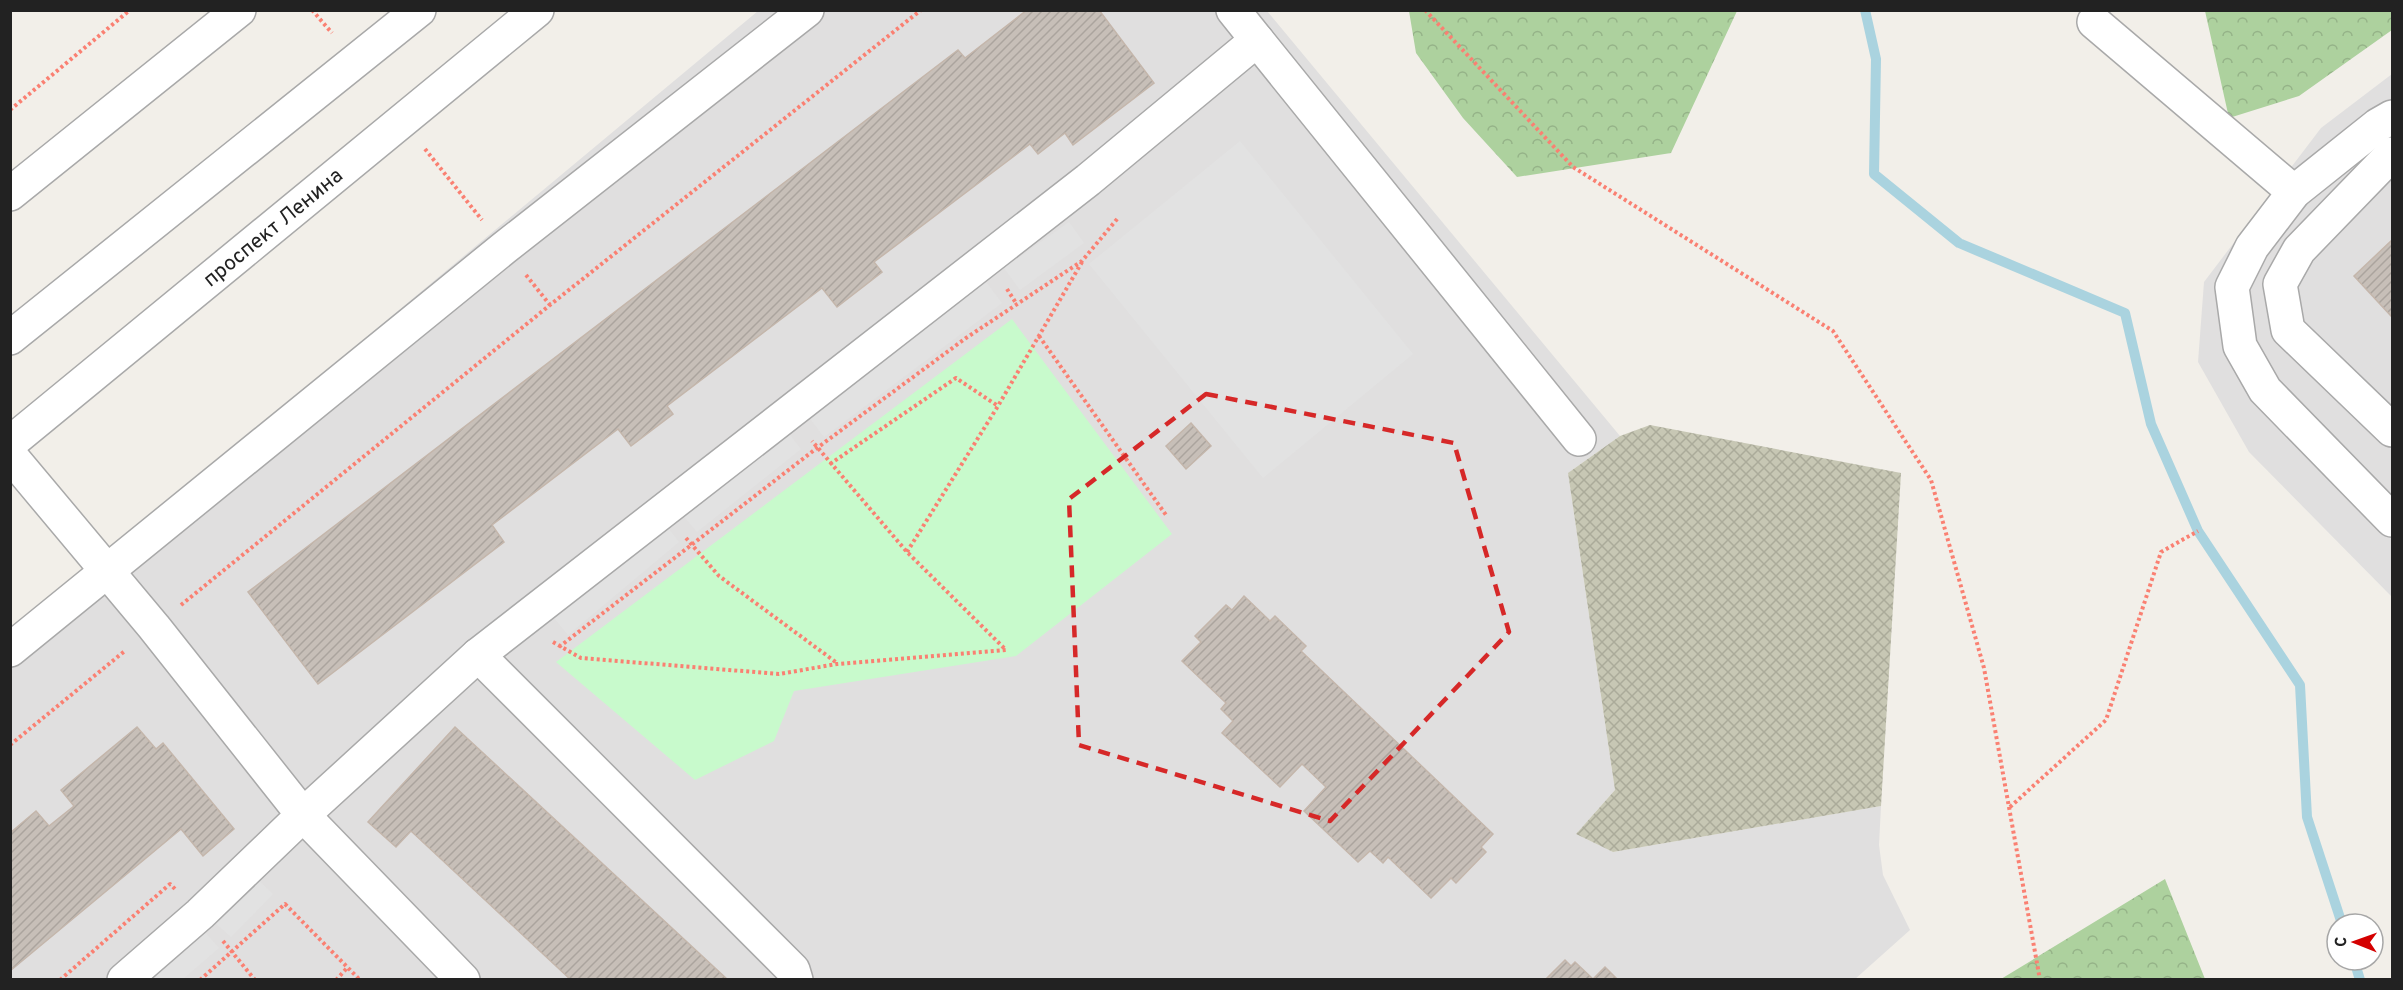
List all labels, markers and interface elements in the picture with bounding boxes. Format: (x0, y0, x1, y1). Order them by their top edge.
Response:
street label: проспект Ленина (198, 163, 349, 294)
north arrow (2325, 912, 2385, 972)
text: С (2332, 936, 2352, 947)

